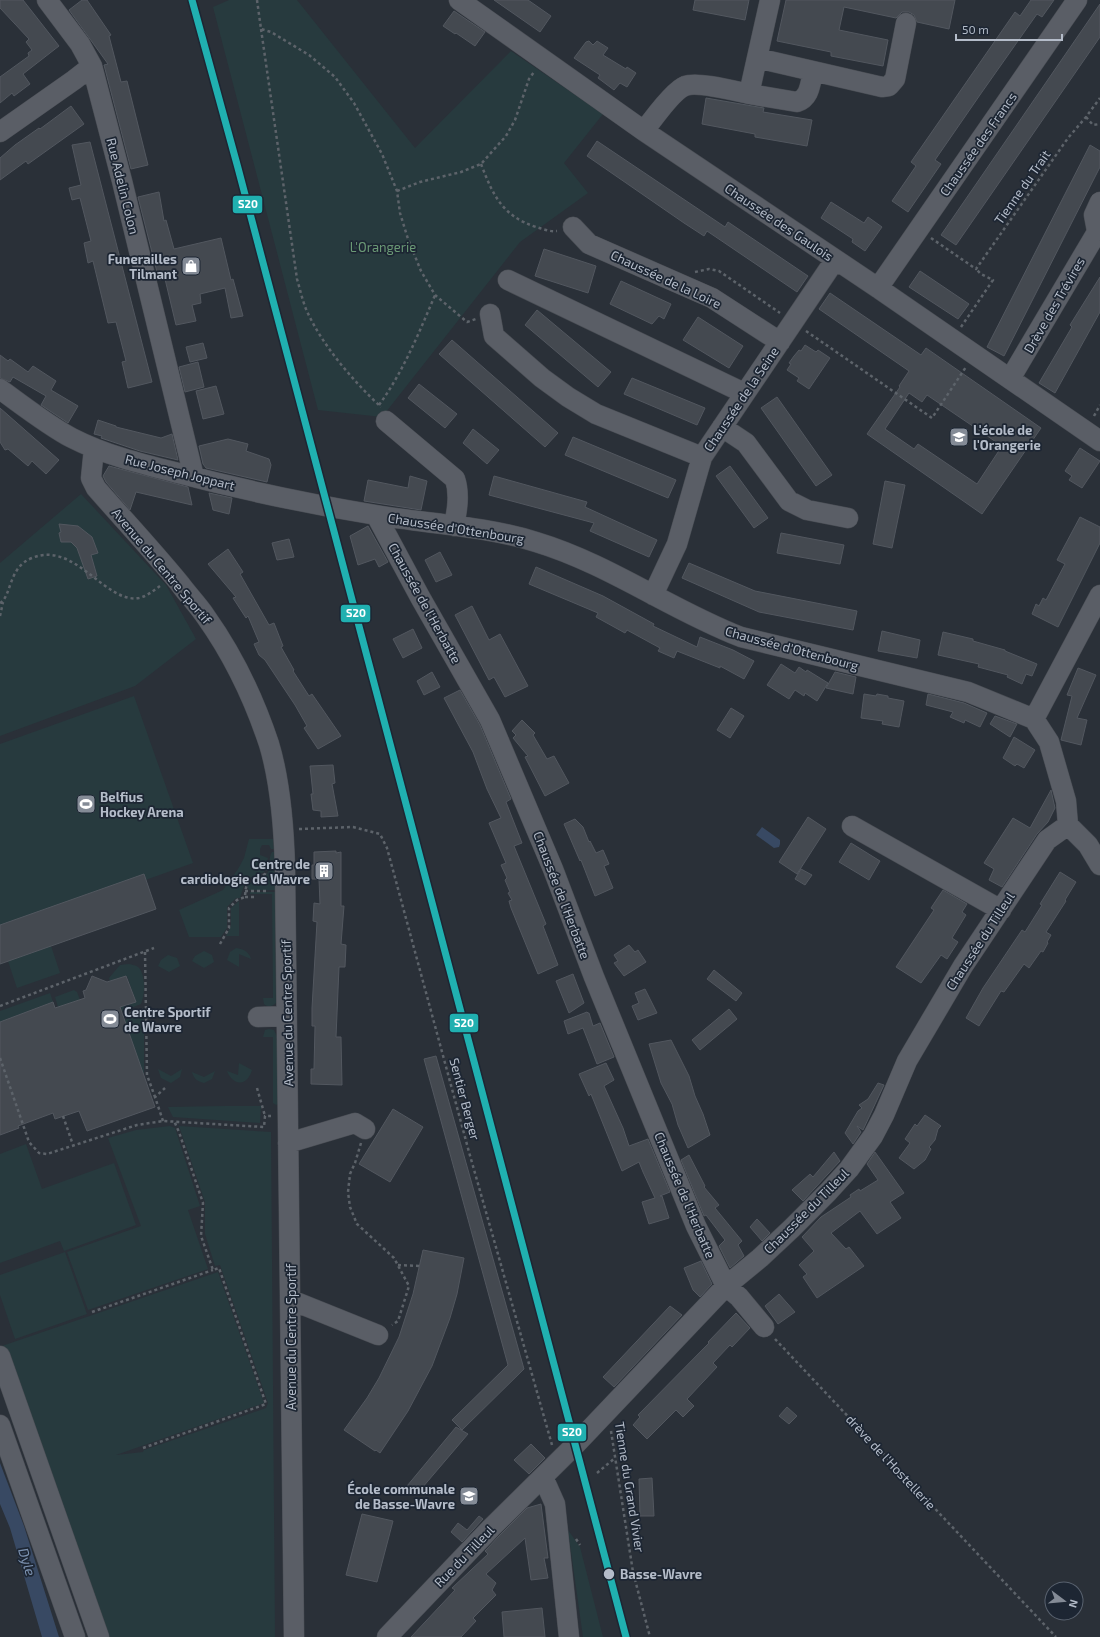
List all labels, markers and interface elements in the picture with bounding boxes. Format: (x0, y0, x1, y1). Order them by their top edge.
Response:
scale bar (956, 16, 1062, 42)
text: 50 m (962, 22, 989, 36)
street label: Chaussée des Francs (936, 89, 1020, 199)
street label: Rue Adelin Colon (103, 136, 143, 236)
street label: Tienne du Trait (990, 147, 1054, 227)
street label: Chaussée des Gaulois (722, 180, 836, 264)
line badge: S20 (232, 195, 263, 214)
text: S20 (238, 197, 258, 210)
park label: L'Orangerie (350, 239, 416, 255)
street label: Chaussée de la Loire (608, 246, 724, 312)
place label: Funerailles Tilmant (108, 251, 178, 282)
street label: Drève des Trévires (1020, 254, 1088, 356)
shop icon: Funerailles Tilmant (180, 255, 202, 277)
street label: Chaussée de la Seine (700, 344, 782, 454)
place label: L'école de l'Orangerie (973, 422, 1041, 453)
school or university icon: L'école de l'Orangerie (948, 426, 970, 448)
street label: Rue Joseph Joppart (124, 451, 236, 493)
street label: Avenue du Centre Sportif (109, 505, 216, 628)
street label: Chaussée d'Ottenbourg (387, 509, 525, 547)
street label: Chaussée de l'Herbatte (385, 540, 465, 666)
line badge: S20 (340, 604, 371, 623)
text: S20 (346, 606, 366, 619)
street label: Chaussée d'Ottenbourg (724, 622, 860, 674)
place label: Belfius Hockey Arena (100, 789, 184, 820)
sports icon: Belfius Hockey Arena (75, 793, 97, 815)
street label: Chaussée de l'Herbatte (530, 829, 594, 961)
place label: Centre de cardiologie de Wavre (180, 856, 310, 887)
building icon: Centre de cardiologie de Wavre (313, 860, 335, 882)
street label: Chaussée du Tilleul (942, 889, 1018, 993)
street label: Avenue du Centre Sportif (278, 939, 296, 1086)
place label: Centre Sportif de Wavre (124, 1004, 211, 1035)
sports icon: Centre Sportif de Wavre (99, 1008, 121, 1030)
line badge: S20 (449, 1013, 479, 1033)
text: S20 (454, 1016, 474, 1029)
street label: Sentier Berger (446, 1056, 484, 1142)
street label: Chaussée de l'Herbatte (651, 1129, 719, 1261)
street label: Chaussée du Tilleul (760, 1165, 852, 1257)
street label: Avenue du Centre Sportif (283, 1263, 299, 1410)
street label: drève de l'Hostellerie (843, 1411, 939, 1513)
street label: Tienne du Grand Vivier (612, 1421, 648, 1553)
line badge: S20 (557, 1423, 587, 1442)
text: S20 (562, 1425, 582, 1438)
place label: École communale de Basse-Wavre (347, 1480, 455, 1512)
school or university icon: École communale de Basse-Wavre (458, 1485, 480, 1507)
street label: Rue du Tilleul (431, 1522, 497, 1590)
water label: Dyle (15, 1546, 40, 1578)
place label: Basse-Wavre (620, 1566, 702, 1582)
marker: Basse-Wavre (602, 1567, 616, 1581)
north arrow (1044, 1581, 1084, 1621)
text: N (1067, 1598, 1081, 1610)

